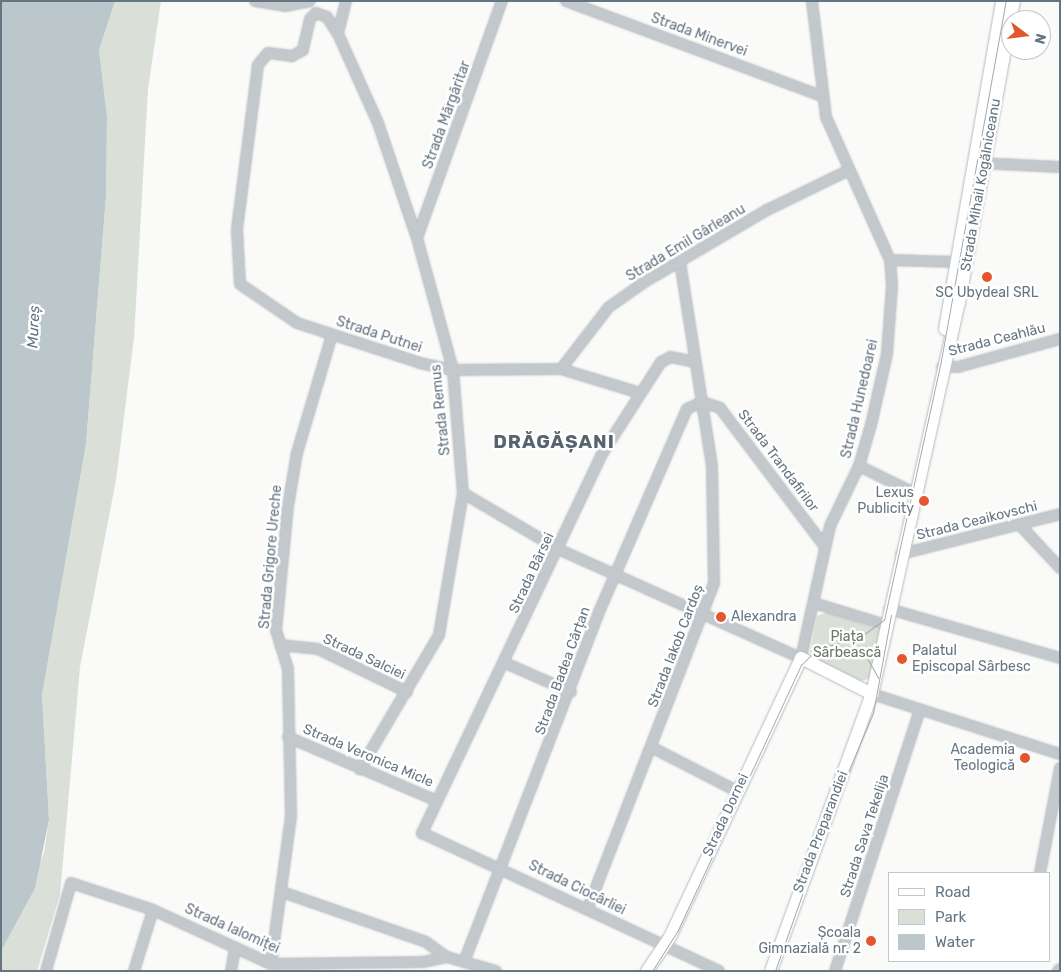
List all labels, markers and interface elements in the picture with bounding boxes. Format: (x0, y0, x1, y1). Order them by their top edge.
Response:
street label: Strada Minervei (648, 10, 750, 60)
north arrow (1001, 10, 1051, 60)
text: N (1030, 32, 1050, 46)
street label: Strada Mărgăritar (420, 59, 474, 171)
street label: Strada Mihail Kogălniceanu (958, 97, 1004, 273)
street label: Strada Emil Gârleanu (623, 201, 749, 285)
marker: SC Ubydeal SRL (981, 271, 993, 283)
place label: SC Ubydeal SRL (935, 285, 1039, 301)
water label: Mureș (24, 305, 44, 349)
street label: Strada Putnei (334, 313, 424, 357)
street label: Strada Ceahlău (947, 320, 1047, 360)
street label: Strada Hunedoarei (838, 338, 882, 460)
street label: Strada Remus (428, 364, 454, 456)
street label: Strada Trandafirilor (734, 406, 822, 516)
district label: DRĂGĂȘANI (492, 431, 616, 453)
street label: Strada Grigore Ureche (256, 484, 286, 630)
place label: Lexus Publicity (857, 485, 914, 518)
marker: Lexus Publicity (918, 495, 930, 507)
street label: Strada Ceaikovschi (915, 498, 1039, 544)
street label: Strada Bârsei (506, 530, 558, 616)
street label: Strada Iakob Cardoș (645, 582, 707, 710)
street label: Strada Badea Cârțan (532, 605, 594, 737)
place label: Alexandra (731, 609, 796, 625)
marker: Alexandra (715, 611, 727, 623)
park label: Piața Sârbească (813, 629, 881, 662)
street label: Strada Salciei (320, 631, 408, 683)
place label: Palatul Episcopal Sârbesc (912, 643, 1031, 676)
marker: Palatul Episcopal Sârbesc (896, 653, 908, 665)
street label: Strada Veronica Micle (300, 721, 436, 791)
place label: Academia Teologică (951, 742, 1015, 774)
marker: Academia Teologică (1019, 752, 1031, 764)
street label: Strada Preparandiei (790, 769, 852, 895)
street label: Strada Dornei (700, 771, 752, 859)
street label: Strada Sava Tekelija (837, 772, 893, 900)
street label: Strada Ciocârliei (526, 857, 628, 919)
legend (888, 872, 1051, 962)
text: Road (935, 883, 971, 901)
street label: Strada Ialomiței (182, 901, 282, 957)
text: Park (935, 908, 966, 926)
place label: Școala Gimnazială nr. 2 (758, 925, 861, 958)
text: Water (935, 933, 975, 951)
marker: Școala Gimnazială nr. 2 (865, 935, 877, 947)

